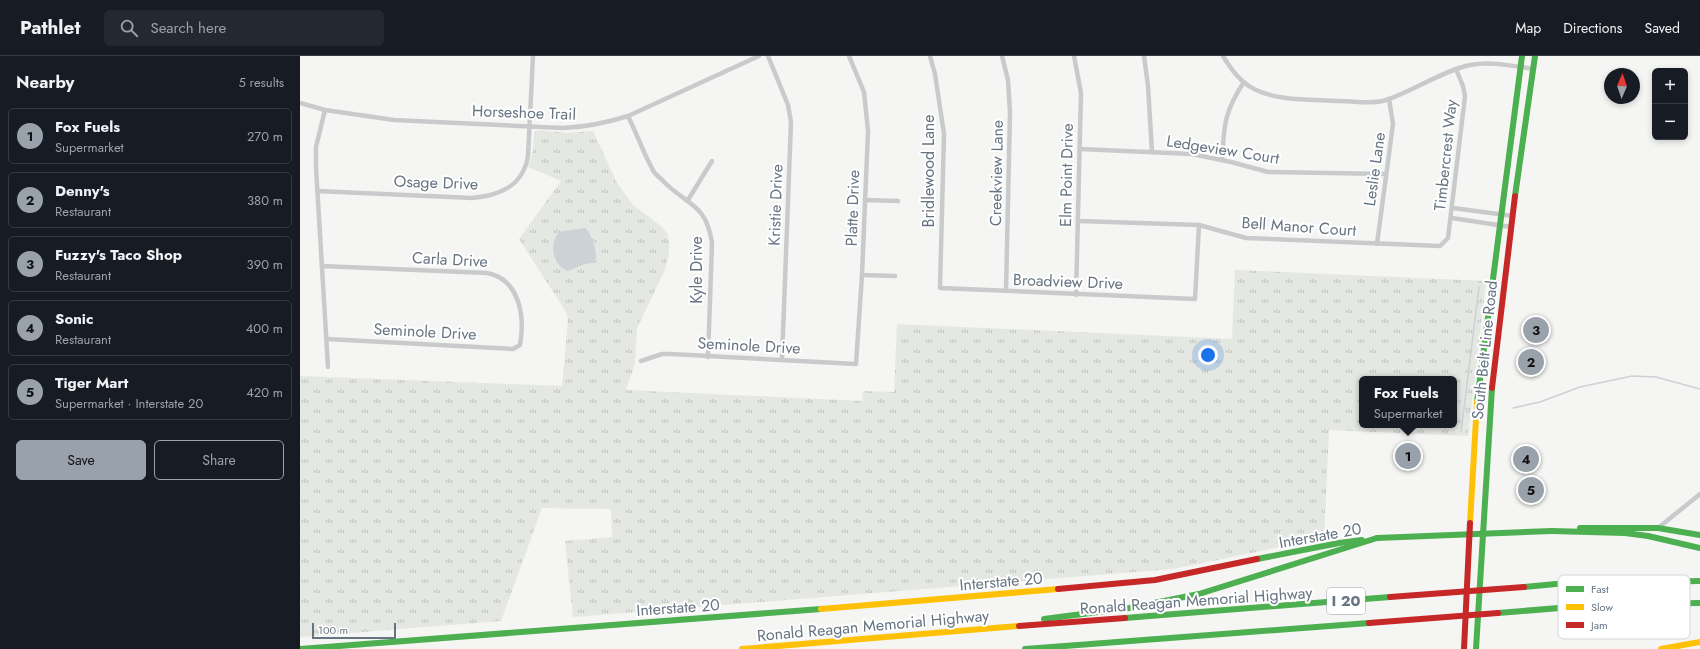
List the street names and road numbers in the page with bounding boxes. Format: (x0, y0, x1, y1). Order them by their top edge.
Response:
street label: Timbercrest Way (1428, 97, 1463, 212)
street label: Horseshoe Trail (472, 99, 576, 126)
street label: Bridlewood Lane (917, 115, 940, 227)
street label: Creekview Lane (984, 120, 1009, 226)
street label: Elm Point Drive (1054, 123, 1079, 227)
street label: Ledgeview Court (1165, 129, 1281, 170)
street label: Leslie Lane (1358, 131, 1391, 207)
street label: Kristie Drive (763, 164, 788, 246)
street label: Platte Drive (840, 169, 865, 247)
street label: Osage Drive (393, 170, 479, 195)
street label: Bell Manor Court (1241, 211, 1357, 242)
street label: Kyle Drive (685, 236, 708, 304)
street label: Carla Drive (411, 246, 488, 273)
street label: Broadview Drive (1013, 268, 1123, 295)
street label: South Belt Line Road (1466, 279, 1503, 421)
street label: Seminole Drive (373, 317, 477, 346)
street label: Seminole Drive (697, 331, 801, 360)
street label: Interstate 20 (1277, 517, 1363, 554)
street label: Interstate 20 (958, 566, 1044, 597)
street label: Ronald Reagan Memorial Highway (1079, 581, 1314, 620)
road number: I 20 (1327, 588, 1365, 614)
street label: Interstate 20 (636, 593, 720, 622)
street label: Ronald Reagan Memorial Highway (756, 604, 991, 647)

